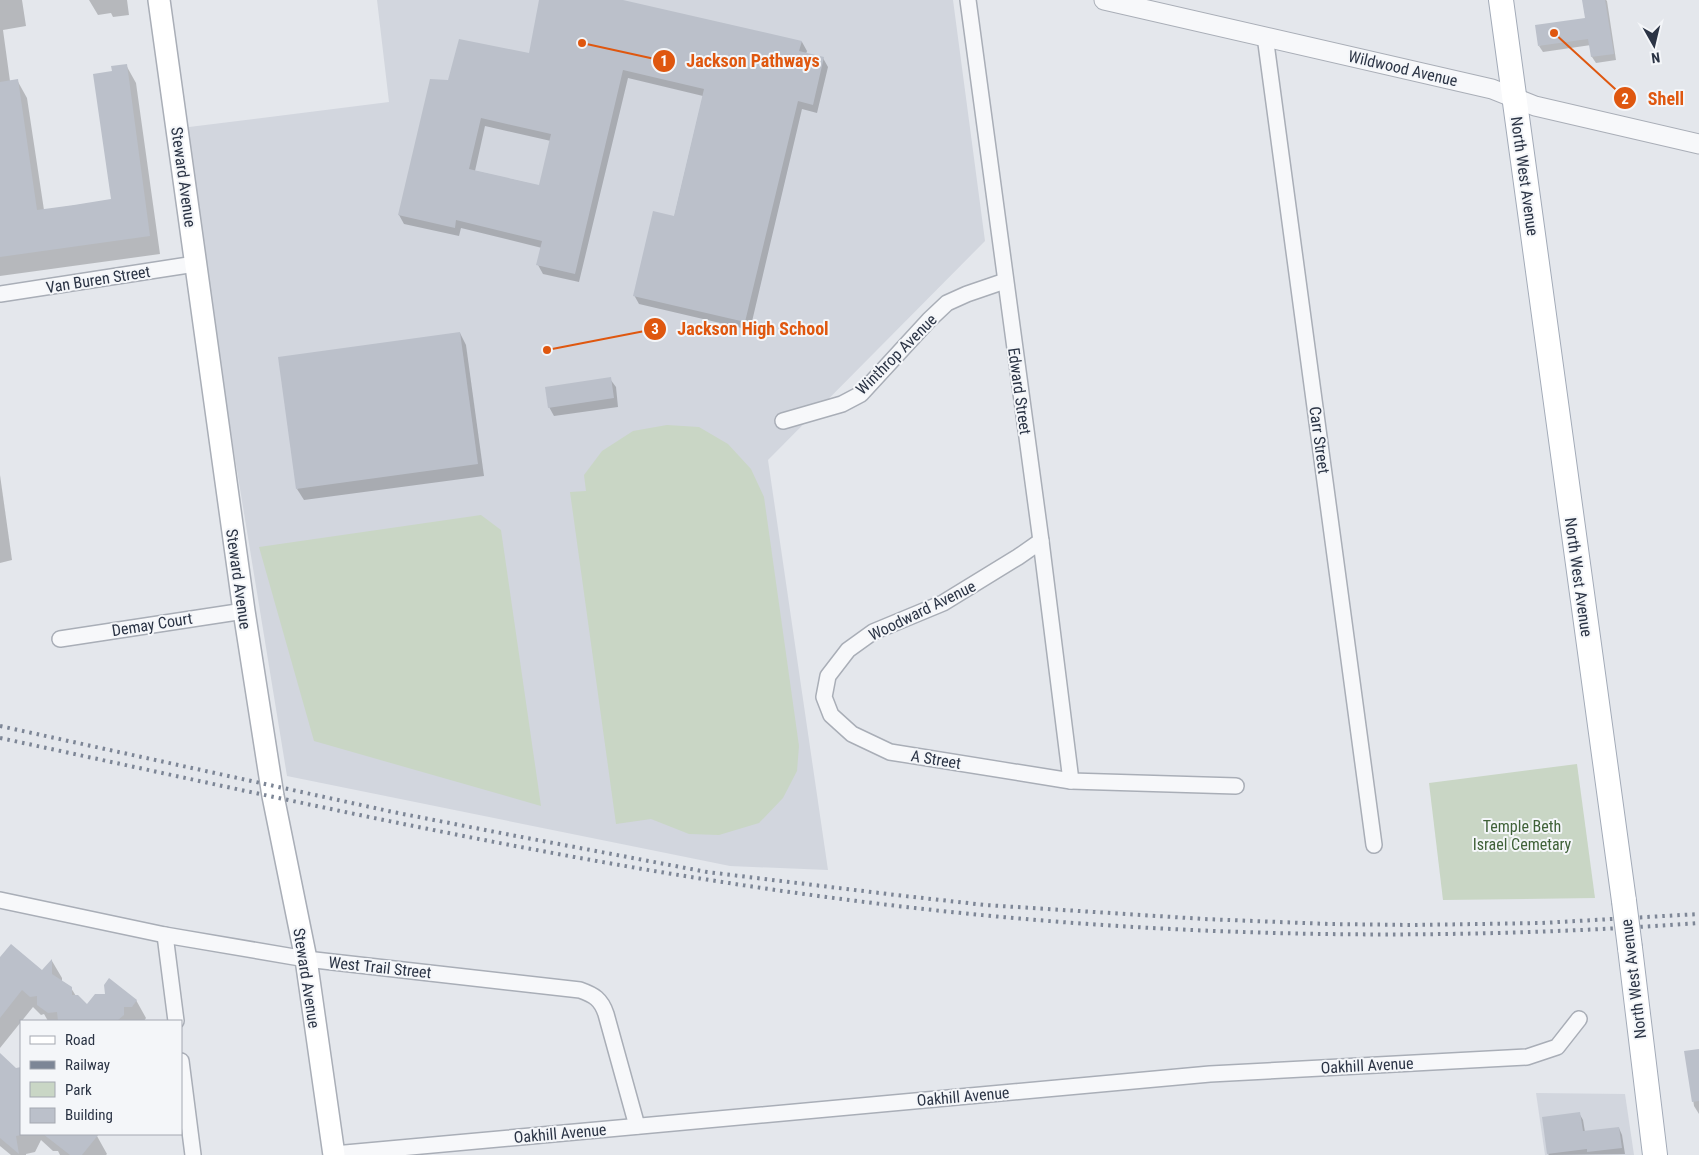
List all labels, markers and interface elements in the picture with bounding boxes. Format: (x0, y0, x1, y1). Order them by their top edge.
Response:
north arrow (1629, 20, 1679, 70)
callout: Jackson Pathways (652, 44, 830, 77)
street label: Wildwood Avenue (1346, 47, 1459, 90)
text: N (1650, 49, 1661, 66)
text: Jackson Pathways (686, 50, 820, 71)
text: 1 (660, 52, 668, 70)
callout: Shell (1612, 82, 1694, 115)
text: Shell (1648, 88, 1684, 109)
text: 2 (1621, 90, 1629, 108)
street label: North West Avenue (1507, 115, 1542, 237)
street label: Steward Avenue (167, 126, 200, 228)
street label: Van Buren Street (45, 262, 152, 297)
street label: Winthrop Avenue (852, 310, 941, 399)
callout: Jackson High School (642, 312, 839, 345)
text: Jackson High School (677, 318, 829, 339)
text: 3 (651, 320, 659, 338)
street label: Edward Street (1004, 346, 1035, 436)
street label: Carr Street (1305, 405, 1334, 475)
street label: North West Avenue (1561, 516, 1596, 638)
street label: Steward Avenue (222, 528, 255, 630)
street label: Woodward Avenue (866, 576, 979, 645)
street label: Demay Court (110, 609, 194, 640)
street label: A Street (910, 746, 963, 773)
park label: Temple Beth Israel Cemetary (1473, 817, 1572, 854)
street label: North West Avenue (1617, 918, 1650, 1040)
street label: Steward Avenue (289, 927, 324, 1029)
street label: West Trail Street (328, 953, 433, 982)
legend (20, 1020, 182, 1135)
text: Road (65, 1031, 95, 1049)
street label: Oakhill Avenue (1320, 1054, 1414, 1077)
text: Railway (65, 1056, 110, 1074)
text: Park (65, 1081, 92, 1099)
street label: Oakhill Avenue (916, 1083, 1010, 1110)
text: Building (65, 1106, 113, 1124)
street label: Oakhill Avenue (513, 1120, 607, 1147)

